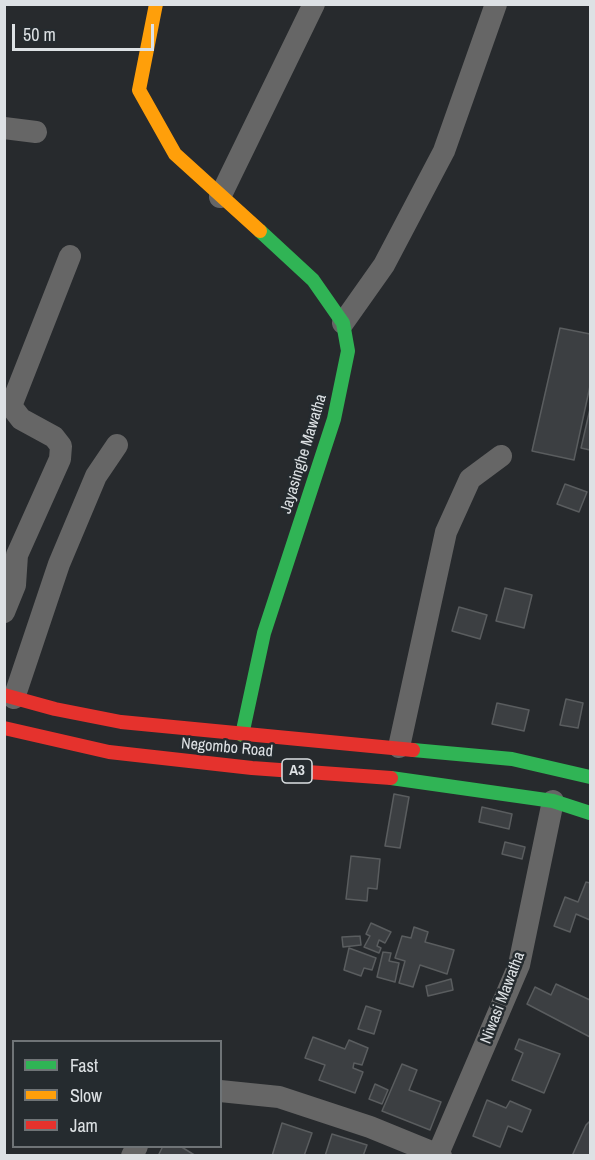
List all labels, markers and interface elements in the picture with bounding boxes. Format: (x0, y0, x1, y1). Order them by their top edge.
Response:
scale bar (15, 12, 158, 50)
text: 50 m (23, 22, 56, 47)
street label: Jayasinghe Mawatha (277, 392, 331, 516)
street label: Negombo Road (180, 734, 274, 762)
road number: A3 (282, 759, 312, 783)
street label: Niwasi Mawatha (477, 949, 529, 1047)
legend (12, 1040, 222, 1148)
text: Fast (70, 1053, 98, 1078)
text: Slow (70, 1083, 102, 1108)
text: Jam (70, 1113, 98, 1138)

